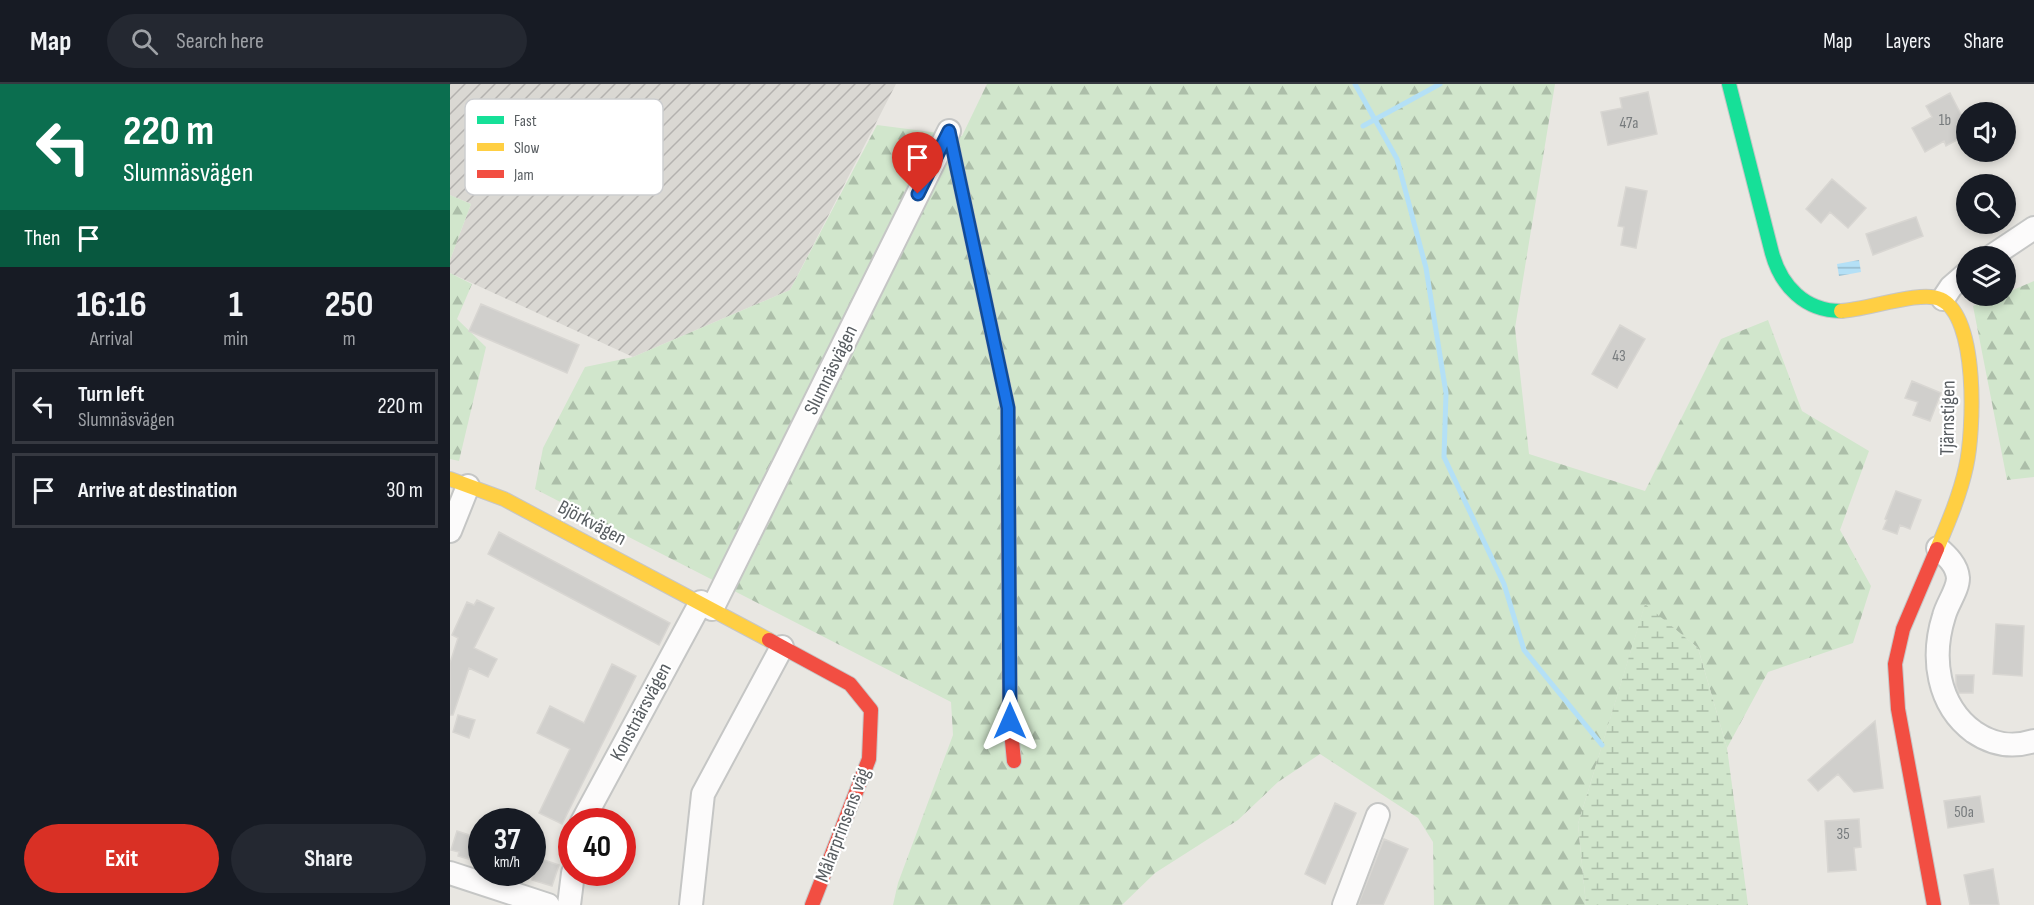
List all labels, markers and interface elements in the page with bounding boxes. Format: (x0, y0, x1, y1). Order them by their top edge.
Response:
search box (107, 14, 527, 68)
text: Map (30, 25, 71, 58)
icon: search (128, 25, 161, 58)
text: Search here (176, 28, 264, 55)
text: Map (1823, 29, 1852, 54)
text: Layers (1885, 29, 1931, 54)
text: Share (1964, 29, 2004, 54)
legend (465, 99, 663, 195)
map controls (1956, 102, 2016, 306)
button: sound (1956, 102, 2016, 162)
text: 220 m (123, 106, 214, 157)
icon: left (24, 108, 102, 186)
house number: 1b (1939, 111, 1951, 130)
text: Fast (514, 112, 537, 131)
house number: 47a (1620, 114, 1638, 133)
pin (892, 132, 943, 194)
text: Slow (514, 139, 539, 158)
icon: arrive (901, 141, 934, 174)
text: Slumnäsvägen (123, 157, 253, 189)
text: Jam (513, 166, 534, 185)
button: search (1956, 174, 2016, 234)
icon: arrive (72, 222, 105, 255)
text: Then (24, 225, 60, 252)
button: layers (1956, 246, 2016, 306)
text: 16:16 (76, 284, 147, 327)
text: 1 (229, 284, 243, 327)
text: 250 (325, 284, 373, 327)
street label: Slumnäsvägen (799, 321, 863, 419)
text: Arrival (90, 327, 133, 351)
text: min (223, 327, 248, 351)
text: m (343, 327, 356, 351)
house number: 43 (1612, 347, 1626, 366)
street label: Tjärnstigen (1935, 380, 1961, 456)
text: Turn left (78, 381, 144, 408)
icon: left (27, 390, 60, 423)
text: 220 m (377, 393, 423, 420)
text: Slumnäsvägen (78, 408, 175, 432)
icon: arrive (27, 474, 60, 507)
text: Arrive at destination (78, 477, 237, 504)
text: 30 m (386, 477, 423, 504)
street label: Björkvägen (554, 495, 630, 551)
street label: Konstnärsvägen (605, 659, 677, 765)
position arrow (978, 689, 1042, 753)
street label: Målarprinsens väg (810, 765, 876, 885)
house number: 50a (1954, 803, 1974, 822)
speed limit sign: 40 (558, 808, 636, 886)
text: 37 (494, 822, 520, 858)
button: Exit (24, 824, 219, 893)
button: Share (231, 824, 426, 893)
house number: 35 (1836, 825, 1850, 844)
text: km/h (494, 853, 520, 872)

